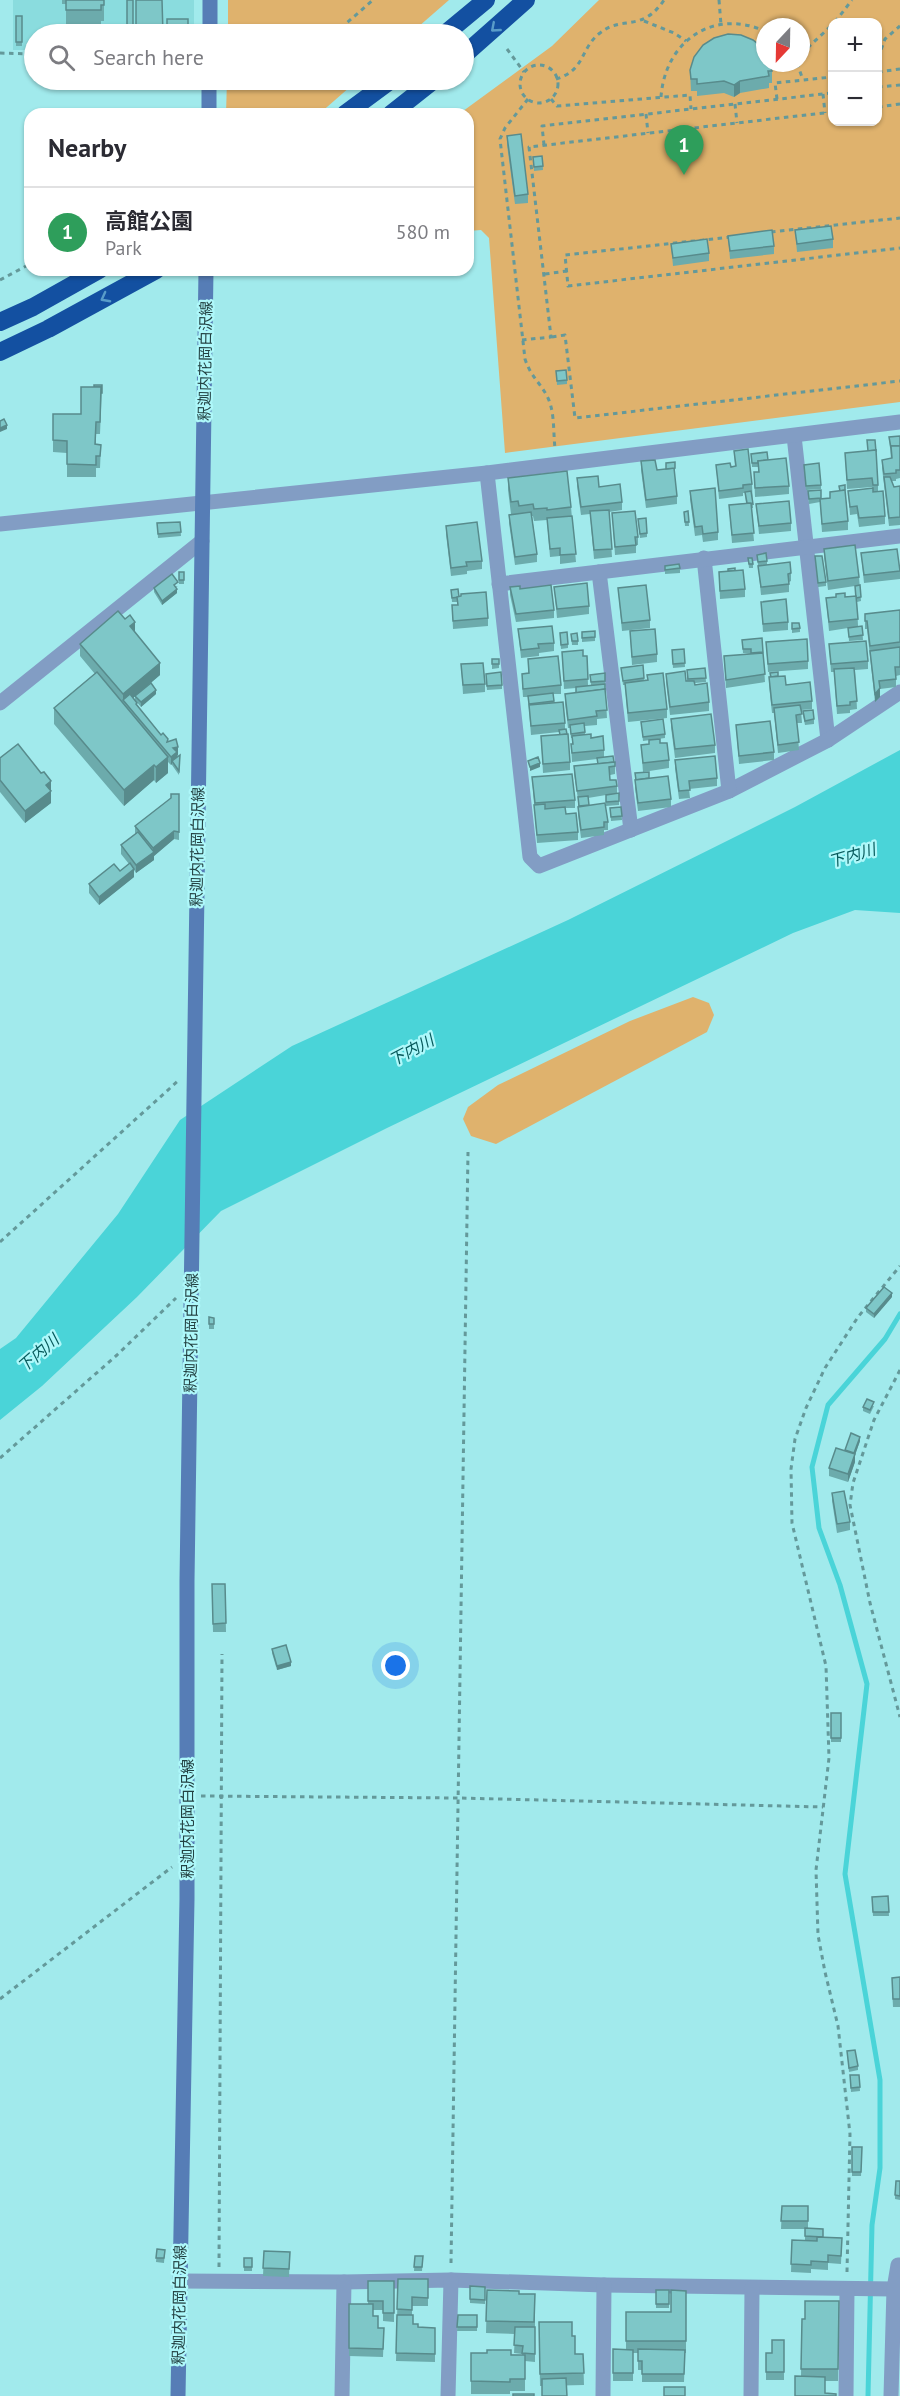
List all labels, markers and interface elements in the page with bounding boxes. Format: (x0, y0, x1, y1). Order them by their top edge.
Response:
north arrow (756, 18, 810, 72)
map controls (828, 18, 882, 126)
button: + (828, 18, 882, 72)
one-way arrow (491, 21, 502, 32)
search box (24, 24, 474, 90)
icon: search (45, 41, 78, 74)
text: Search here (93, 43, 204, 71)
button: − (828, 72, 882, 126)
pin: 1 (664, 126, 704, 175)
text: Nearby (48, 131, 126, 164)
text: 高館公園 (105, 207, 193, 235)
text: 1 (62, 219, 73, 245)
text: 580 m (396, 219, 450, 245)
text: Park (105, 235, 142, 261)
one-way arrow (100, 291, 111, 303)
street label: 釈迦内花岡白沢線 (194, 301, 216, 421)
street label: 釈迦内花岡白沢線 (186, 787, 208, 907)
water label: 下内川 (826, 838, 880, 871)
water label: 下内川 (385, 1029, 439, 1070)
street label: 釈迦内花岡白沢線 (180, 1273, 202, 1393)
water label: 下内川 (13, 1328, 64, 1376)
your location (381, 1651, 410, 1680)
street label: 釈迦内花岡白沢線 (178, 1759, 197, 1879)
street label: 釈迦内花岡白沢線 (168, 2245, 190, 2365)

